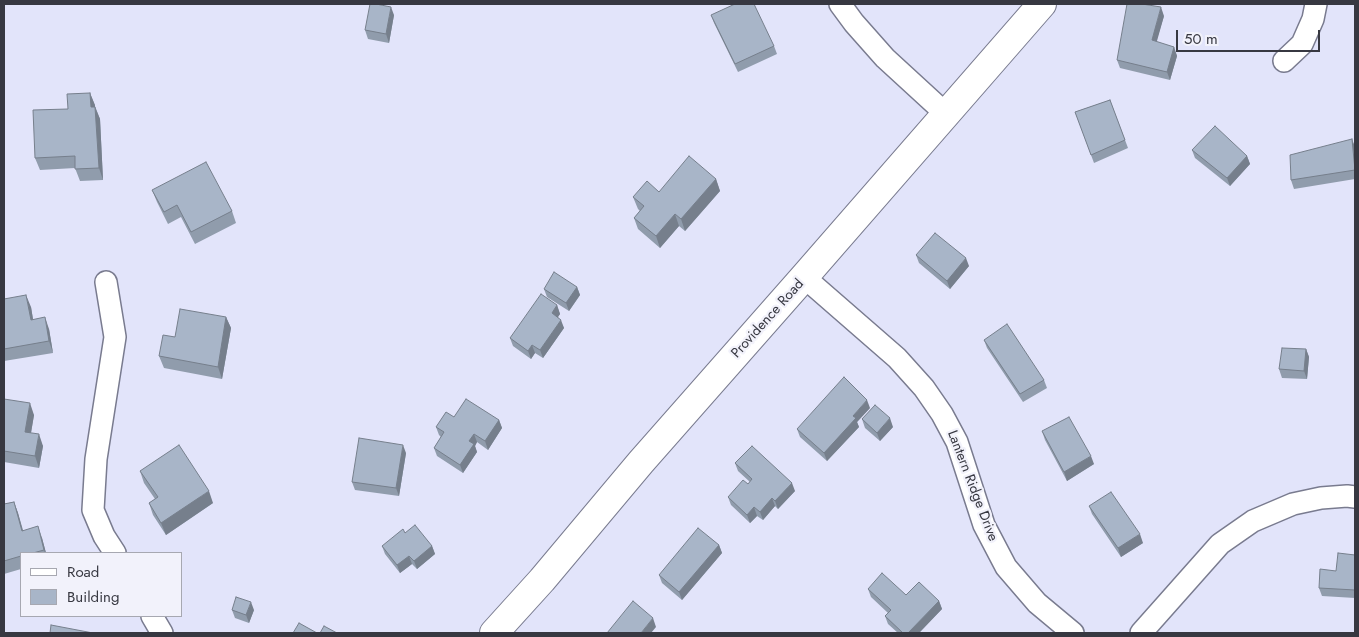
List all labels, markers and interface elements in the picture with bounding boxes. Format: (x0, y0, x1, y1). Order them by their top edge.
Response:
scale bar (1179, 20, 1323, 52)
text: 50 m (1184, 28, 1218, 50)
street label: Providence Road (728, 276, 808, 362)
street label: Lantern Ridge Drive (943, 428, 1001, 544)
legend (20, 552, 182, 617)
text: Road (67, 561, 99, 583)
text: Building (67, 586, 119, 608)

